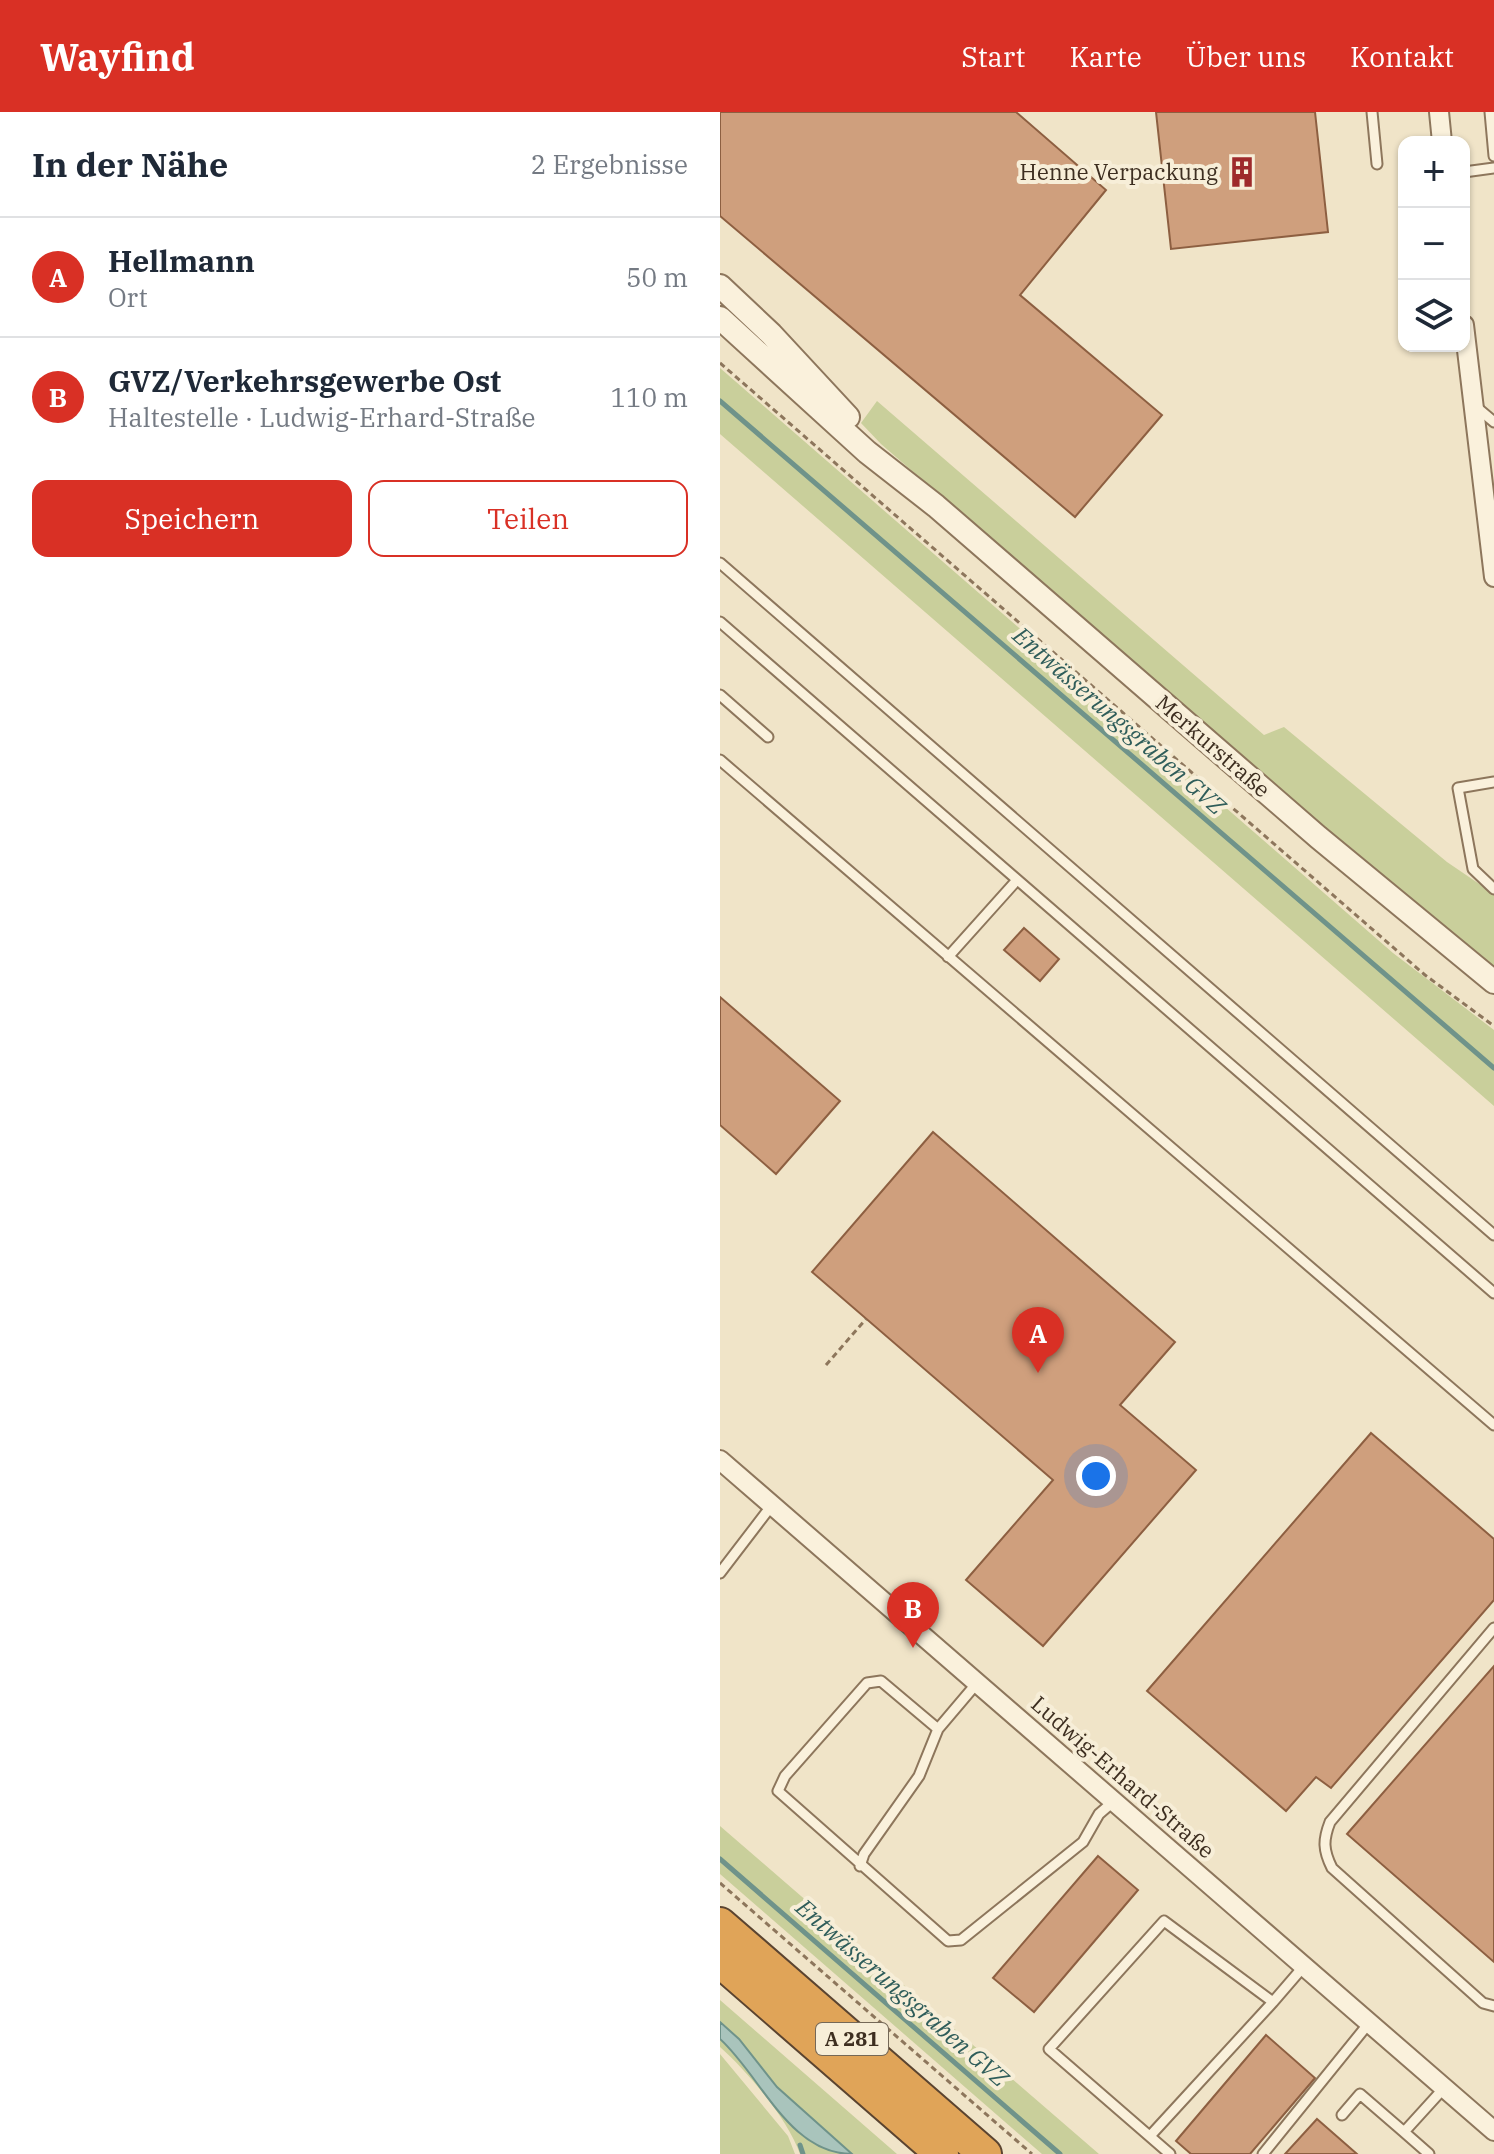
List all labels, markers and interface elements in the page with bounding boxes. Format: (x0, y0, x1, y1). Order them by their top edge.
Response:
text: Wayfind (40, 32, 195, 81)
text: Start (961, 38, 1025, 75)
text: Karte (1069, 38, 1142, 75)
text: Über uns (1186, 38, 1306, 75)
text: Kontakt (1350, 38, 1454, 75)
map controls (1398, 136, 1470, 352)
button: + (1398, 136, 1470, 208)
text: In der Nähe (32, 142, 228, 186)
text: 2 Ergebnisse (531, 147, 688, 181)
building icon: Henne Verpackung (1225, 155, 1259, 189)
place label: Henne Verpackung (1020, 157, 1218, 186)
button: − (1398, 208, 1470, 280)
text: Hellmann (108, 241, 255, 280)
text: A (49, 260, 67, 294)
text: 50 m (626, 260, 688, 294)
text: Ort (108, 280, 148, 314)
button: layers (1398, 280, 1470, 352)
text: GVZ/Verkehrsgewerbe Ost (108, 361, 501, 400)
text: B (49, 380, 67, 414)
text: 110 m (610, 380, 688, 414)
text: Haltestelle · Ludwig-Erhard-Straße (108, 400, 535, 434)
button: Speichern (32, 480, 352, 557)
button: Teilen (368, 480, 688, 557)
water label: Entwässerungsgraben GVZ (1006, 618, 1234, 822)
street label: Merkurstraße (1150, 688, 1277, 803)
pin: A (1012, 1307, 1064, 1373)
your location (1076, 1456, 1116, 1496)
pin: B (887, 1582, 939, 1648)
street label: Ludwig-Erhard-Straße (1026, 1689, 1221, 1864)
water label: Entwässerungsgraben GVZ (789, 1890, 1017, 2094)
road number: A 281 (816, 2023, 888, 2055)

